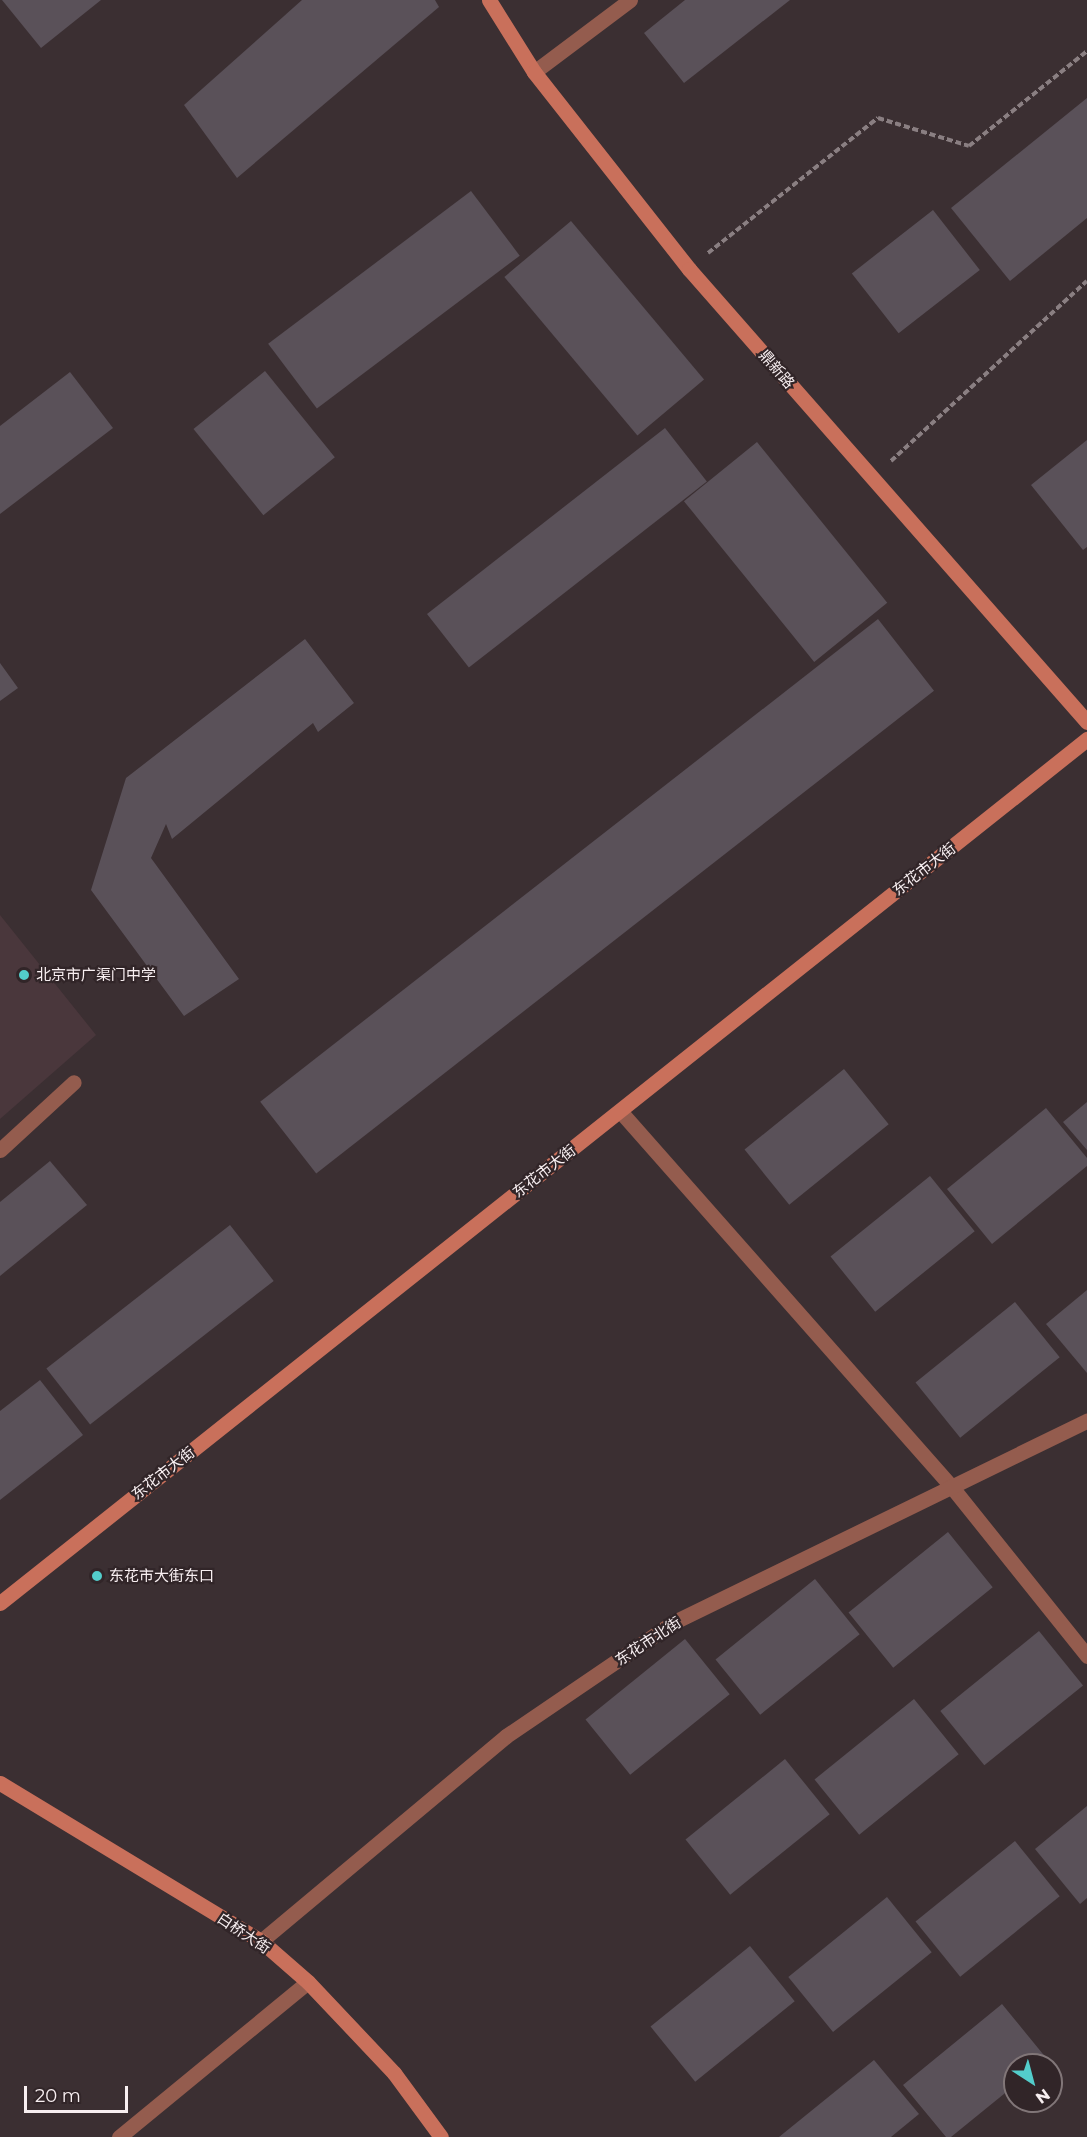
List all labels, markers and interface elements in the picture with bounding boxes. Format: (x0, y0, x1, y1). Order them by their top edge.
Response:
street label: 鼎新路 (755, 346, 799, 392)
street label: 东花市大街 (889, 839, 959, 899)
place label: 北京市广渠门中学 (36, 966, 156, 984)
marker: 北京市广渠门中学 (17, 968, 31, 982)
street label: 东花市大街 (509, 1141, 579, 1201)
street label: 东花市大街 (128, 1443, 198, 1503)
place label: 东花市大街东口 (109, 1567, 214, 1585)
marker: 东花市大街东口 (90, 1569, 104, 1583)
street label: 东花市北街 (612, 1613, 684, 1669)
street label: 白桥大街 (214, 1909, 274, 1957)
north arrow (1003, 2053, 1063, 2113)
scale bar (27, 2074, 130, 2112)
text: 20 m (35, 2085, 81, 2107)
text: N (1032, 2085, 1054, 2108)

